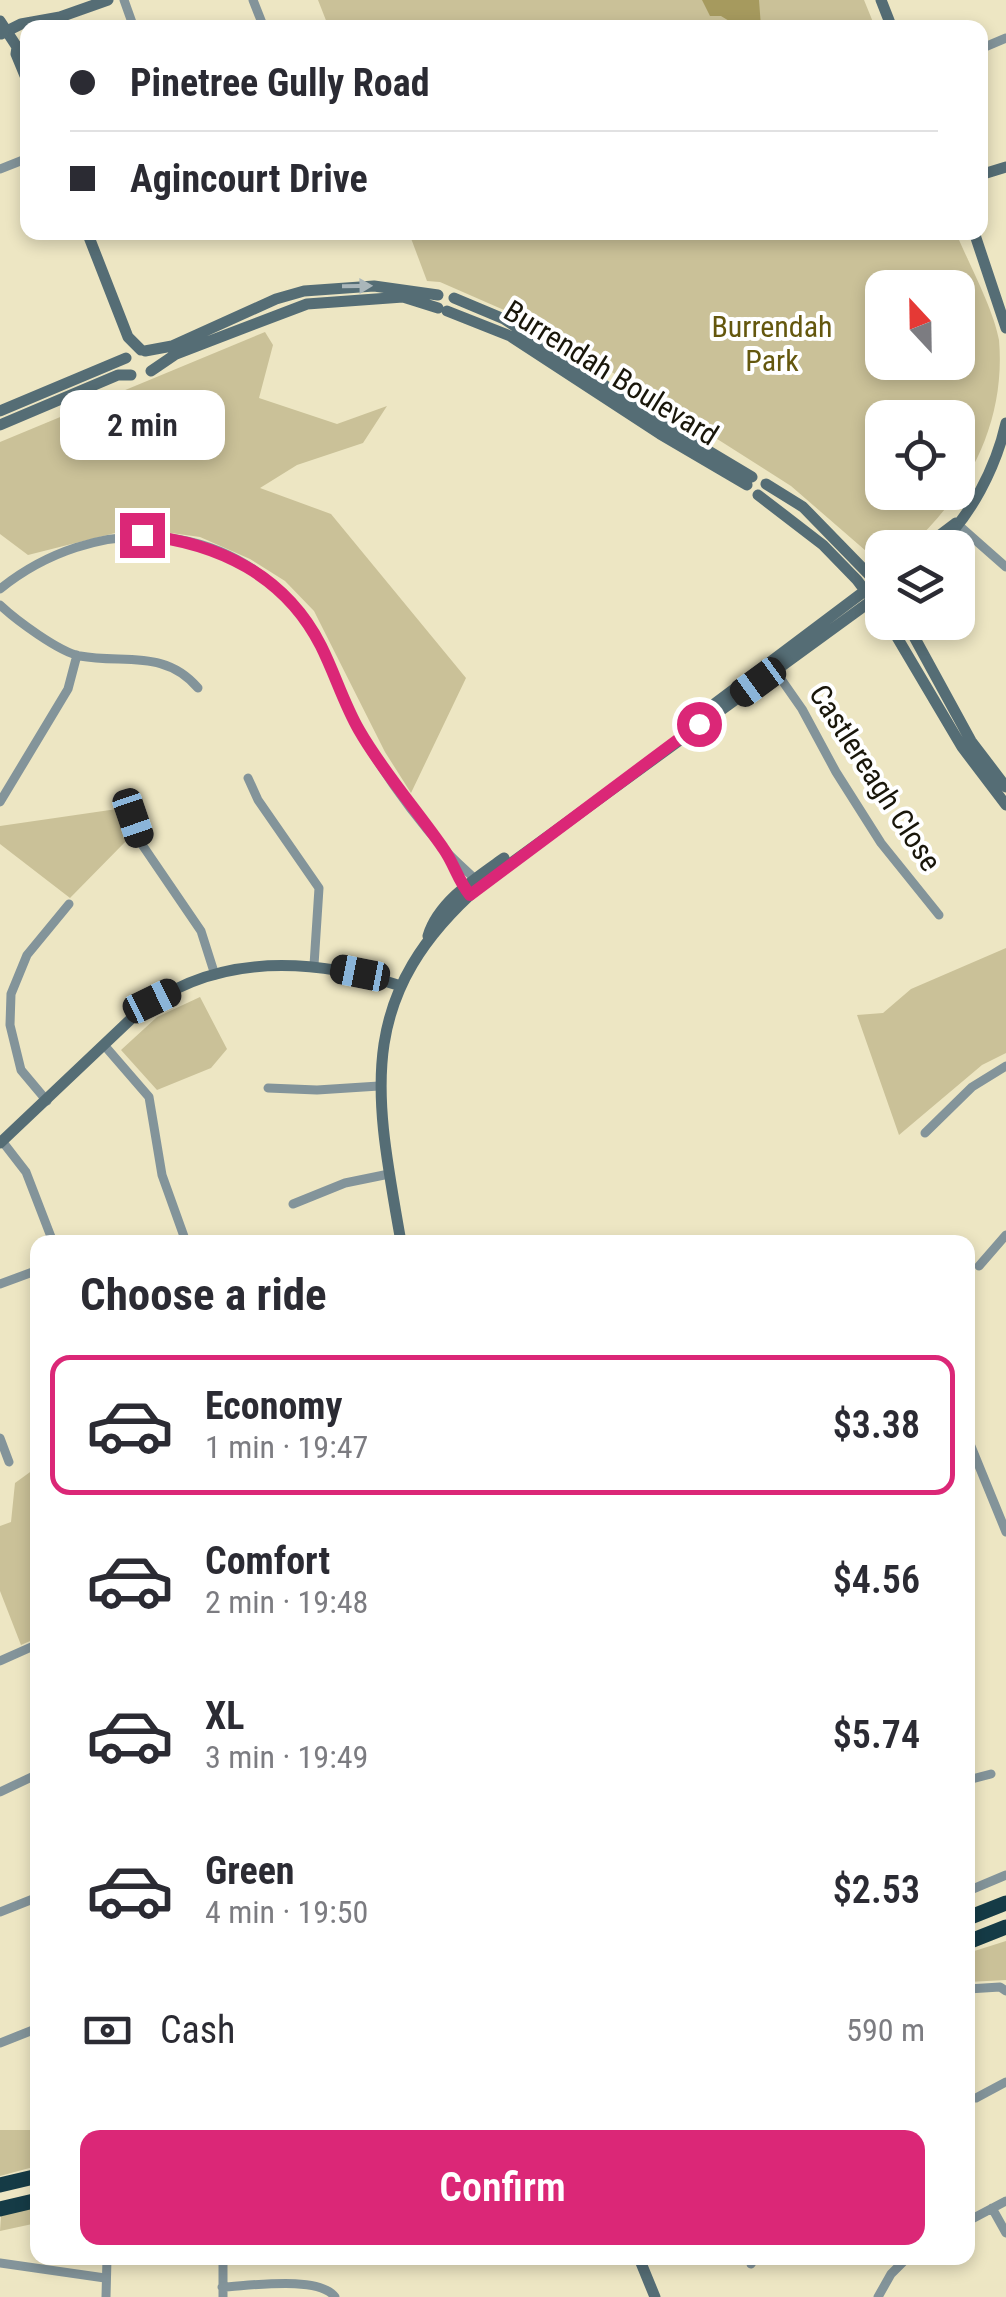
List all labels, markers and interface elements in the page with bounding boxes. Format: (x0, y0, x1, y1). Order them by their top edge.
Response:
text: Pinetree Gully Road (130, 61, 430, 105)
text: Agincourt Drive (130, 157, 368, 201)
north arrow (865, 270, 975, 380)
map controls (865, 270, 975, 640)
one-way arrow (341, 278, 373, 294)
street label: Burrendah Boulevard (498, 293, 725, 452)
park label: Burrendah Park (711, 309, 833, 378)
callout: 2 min (59, 390, 224, 460)
button: locate (865, 400, 975, 510)
text: 2 min (107, 406, 178, 444)
route end (120, 513, 165, 558)
button: layers (865, 530, 975, 640)
car (725, 652, 791, 712)
street label: Castlereagh Close (802, 678, 949, 877)
route start (677, 702, 722, 747)
car (109, 785, 157, 851)
car (328, 953, 392, 993)
car (118, 974, 186, 1028)
text: Choose a ride (80, 1268, 327, 1321)
icon: car (85, 1380, 175, 1470)
text: Economy (205, 1384, 342, 1428)
text: $3.38 (833, 1403, 920, 1447)
text: 1 min · 19:47 (205, 1428, 368, 1466)
icon: car (85, 1535, 175, 1625)
text: Comfort (205, 1539, 330, 1583)
text: $4.56 (833, 1558, 920, 1602)
text: 2 min · 19:48 (205, 1583, 368, 1621)
icon: car (85, 1690, 175, 1780)
text: XL (205, 1694, 244, 1738)
text: $5.74 (833, 1713, 920, 1757)
text: 3 min · 19:49 (205, 1738, 368, 1776)
icon: car (85, 1845, 175, 1935)
text: Green (205, 1849, 295, 1893)
text: $2.53 (833, 1868, 920, 1912)
text: 4 min · 19:50 (205, 1893, 368, 1931)
icon: cash (80, 2003, 135, 2058)
text: Cash (160, 2008, 235, 2052)
text: 590 m (846, 2011, 925, 2049)
button: Confirm (80, 2130, 925, 2245)

